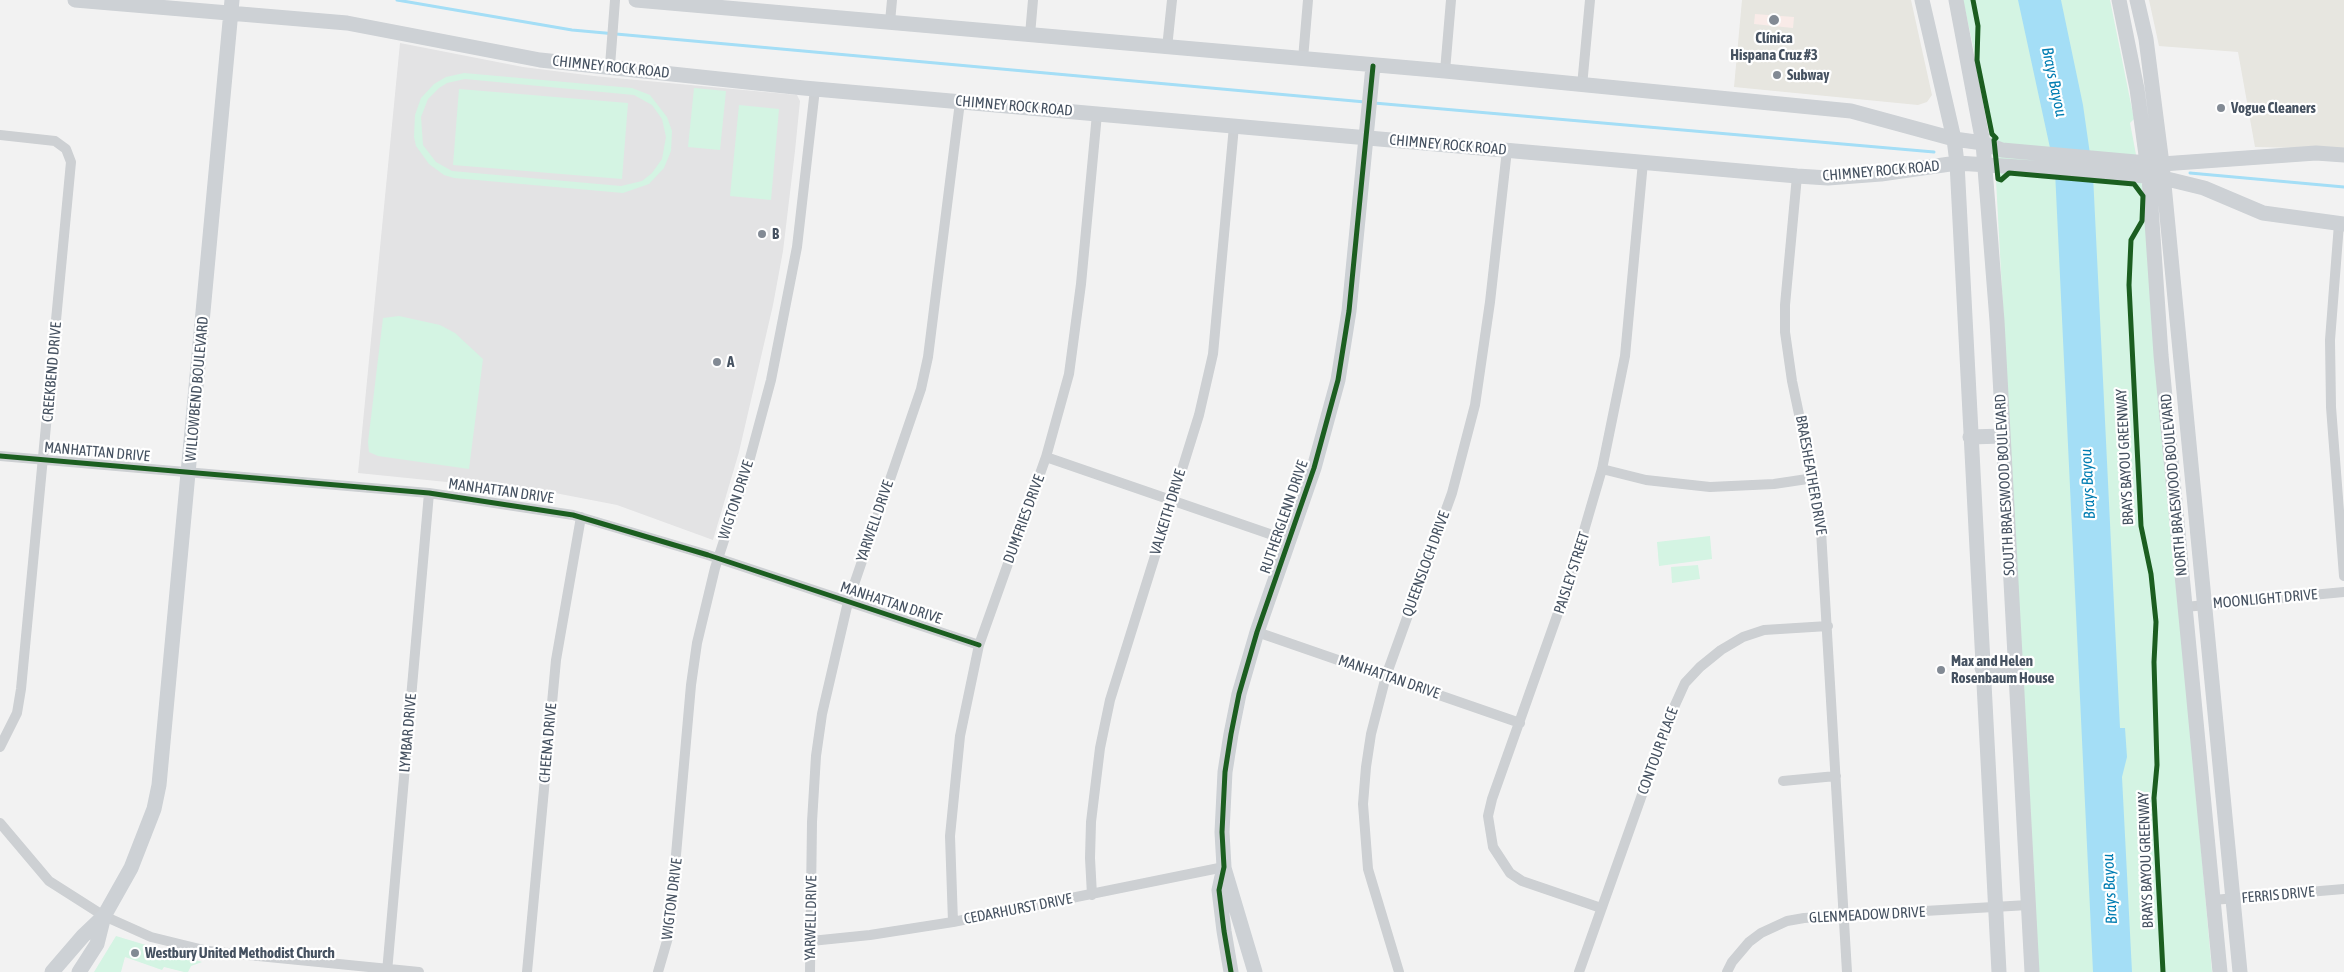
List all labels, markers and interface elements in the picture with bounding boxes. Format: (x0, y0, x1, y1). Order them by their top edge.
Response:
marker: Clínica Hispana Cruz #3 (1767, 13, 1781, 27)
place label: Clínica Hispana Cruz #3 (1730, 29, 1818, 64)
water label: Brays Bayou (2037, 46, 2071, 118)
street label: CHIMNEY ROCK ROAD (552, 52, 670, 82)
place label: Subway (1787, 66, 1829, 84)
marker: Subway (1771, 69, 1783, 81)
street label: CHIMNEY ROCK ROAD (955, 92, 1073, 120)
place label: Vogue Cleaners (2231, 99, 2316, 117)
marker: Vogue Cleaners (2215, 102, 2227, 114)
street label: CHIMNEY ROCK ROAD (1389, 131, 1507, 159)
street label: CHIMNEY ROCK ROAD (1822, 157, 1940, 185)
place label: B (772, 225, 779, 243)
marker: B (756, 228, 768, 240)
street label: WILLOWBEND BOULEVARD (182, 316, 212, 462)
street label: CREEKBEND DRIVE (39, 321, 65, 423)
place label: A (727, 353, 734, 371)
marker: A (711, 356, 723, 368)
street label: BRAYS BAYOU GREENWAY (2112, 388, 2138, 526)
street label: NORTH BRAESWOOD BOULEVARD (2157, 393, 2191, 577)
street label: SOUTH BRAESWOOD BOULEVARD (1991, 394, 2019, 576)
street label: BRAESHEATHER DRIVE (1792, 414, 1830, 536)
street label: MANHATTAN DRIVE (43, 438, 151, 466)
water label: Brays Bayou (2077, 448, 2099, 520)
street label: WIGTON DRIVE (715, 458, 757, 542)
street label: RUTHERGLENN DRIVE (1256, 458, 1312, 576)
street label: VALKEITH DRIVE (1146, 467, 1190, 557)
street label: DUMFRIES DRIVE (1000, 472, 1048, 566)
street label: MANHATTAN DRIVE (447, 475, 555, 507)
street label: YARWELL DRIVE (853, 478, 897, 564)
street label: QUEENSLOCH DRIVE (1399, 509, 1453, 619)
street label: PAISLEY STREET (1550, 530, 1594, 616)
street label: MANHATTAN DRIVE (838, 578, 944, 628)
street label: MOONLIGHT DRIVE (2212, 585, 2318, 613)
street label: MANHATTAN DRIVE (1336, 651, 1442, 703)
place label: Max and Helen Rosenbaum House (1951, 652, 2054, 687)
marker: Max and Helen Rosenbaum House (1935, 664, 1947, 676)
street label: LYMBAR DRIVE (396, 693, 420, 773)
street label: CHEENA DRIVE (536, 702, 560, 784)
street label: CONTOUR PLACE (1634, 705, 1682, 797)
street label: BRAYS BAYOU GREENWAY (2135, 791, 2157, 929)
water label: Brays Bayou (2099, 853, 2121, 925)
street label: WIGTON DRIVE (658, 857, 686, 941)
street label: YARWELL DRIVE (801, 875, 821, 961)
street label: FERRIS DRIVE (2241, 883, 2315, 907)
street label: CEDARHURST DRIVE (962, 890, 1074, 928)
street label: GLENMEADOW DRIVE (1809, 903, 1925, 927)
place label: Westbury United Methodist Church (145, 944, 335, 962)
marker: Westbury United Methodist Church (129, 947, 141, 959)

